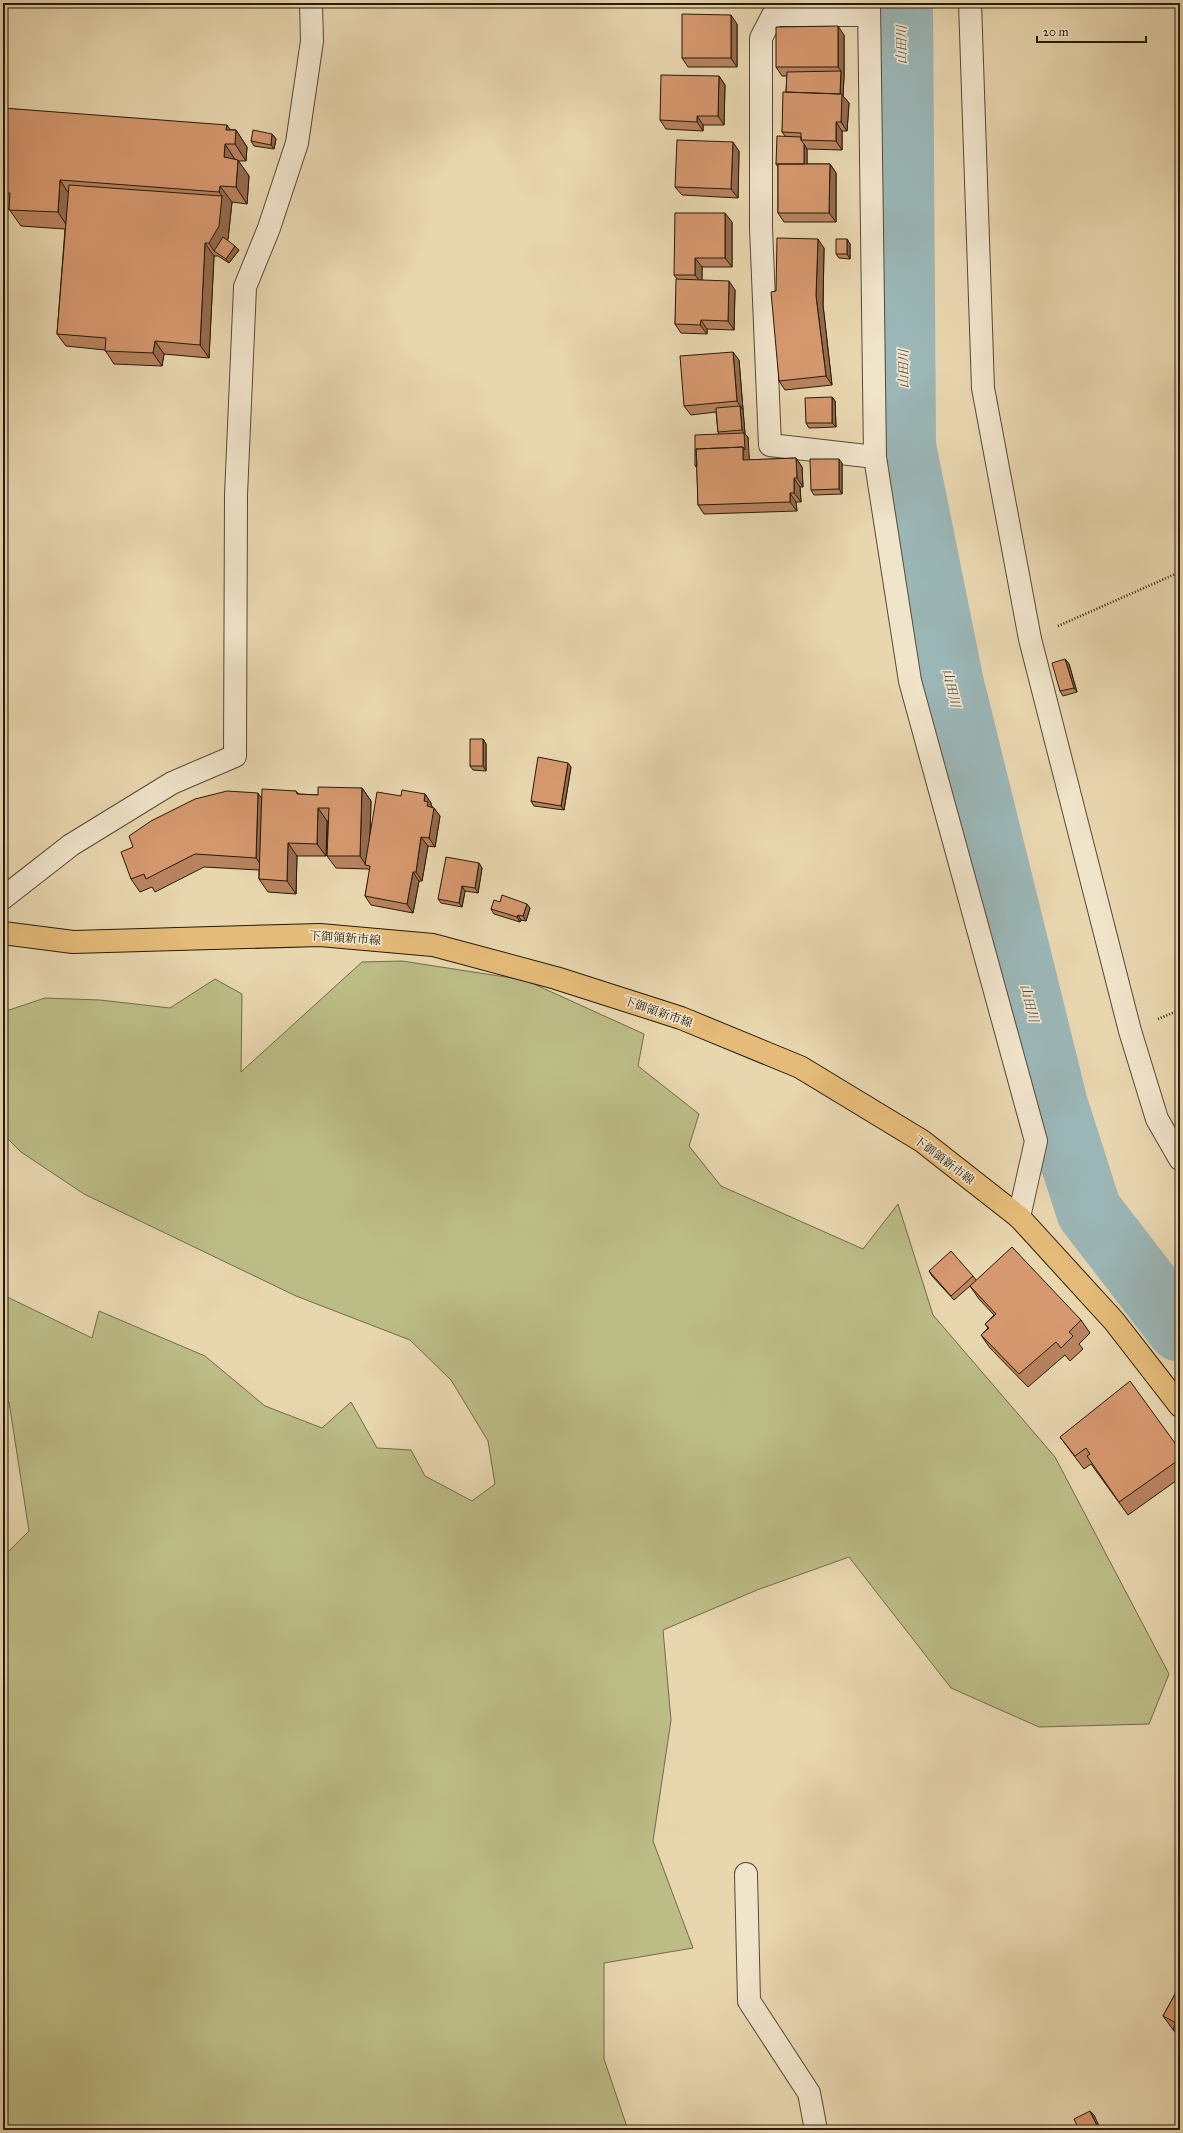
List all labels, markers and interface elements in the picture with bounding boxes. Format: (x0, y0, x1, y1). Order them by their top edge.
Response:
scale bar (1037, 18, 1146, 44)
water label: 山田川 (894, 24, 910, 65)
text: 20 m (1043, 25, 1069, 39)
water label: 山田川 (896, 348, 912, 389)
water label: 山田川 (939, 667, 964, 711)
street label: 下御領新市線 (309, 929, 381, 947)
water label: 山田川 (1017, 982, 1042, 1026)
street label: 下御領新市線 (622, 994, 694, 1030)
street label: 下御領新市線 (911, 1133, 977, 1187)

